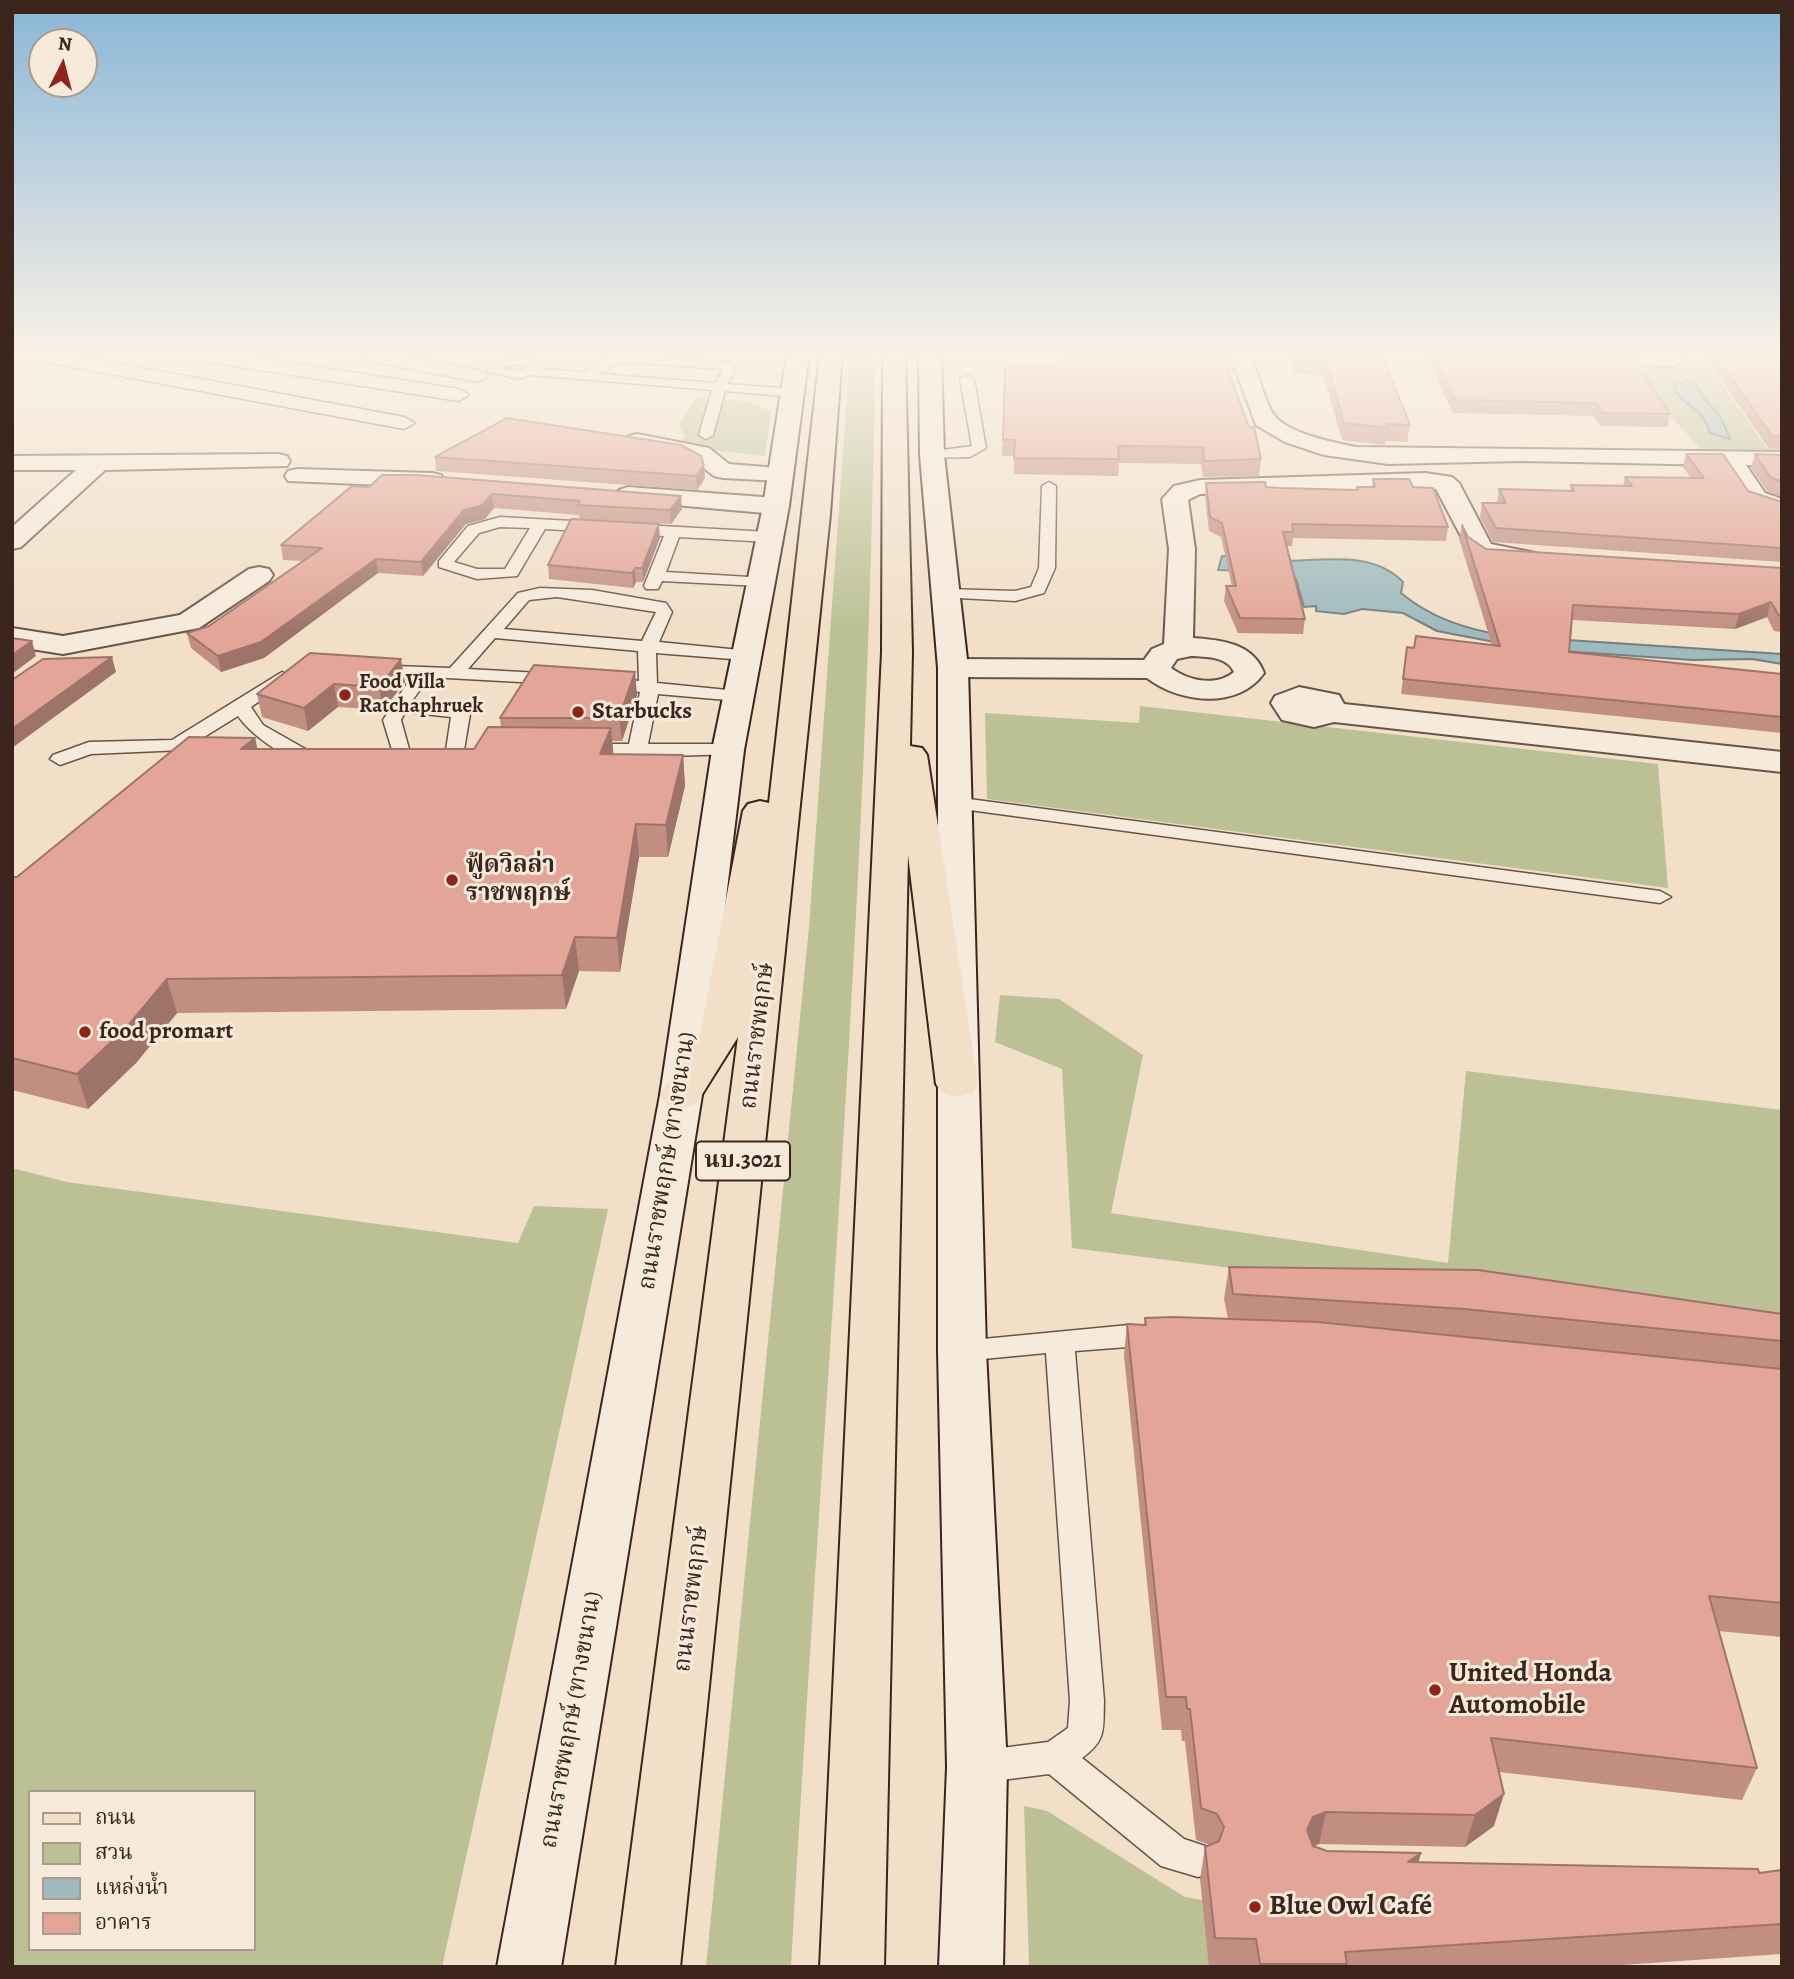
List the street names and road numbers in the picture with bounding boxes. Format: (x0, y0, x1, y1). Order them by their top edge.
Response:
street label: ถนนราชพฤกษ์ (735, 961, 781, 1111)
street label: ถนนราชพฤกษ์ (ทางขนาน) (633, 1030, 703, 1292)
road number: นบ.3021 (696, 1142, 790, 1180)
street label: ถนนราชพฤกษ์ (669, 1524, 715, 1674)
street label: ถนนราชพฤกษ์ (ทางขนาน) (535, 1589, 609, 1851)

